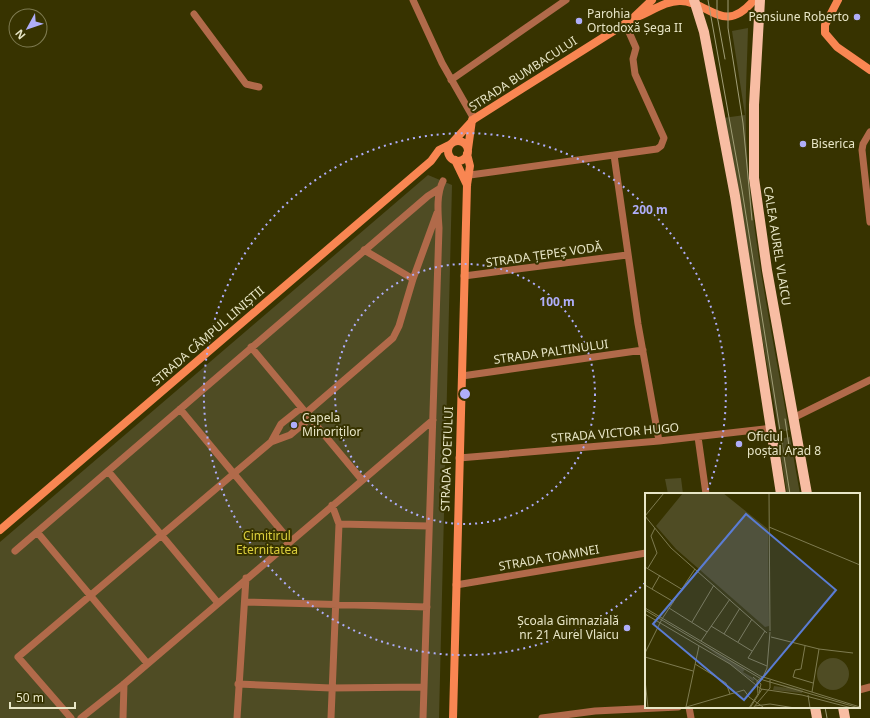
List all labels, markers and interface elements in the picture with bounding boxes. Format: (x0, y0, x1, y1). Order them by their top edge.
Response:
place label: Parohia Ortodoxă Șega II (587, 5, 682, 36)
north arrow (8, 8, 48, 48)
place label: Pensiune Roberto (749, 8, 849, 25)
marker: Pensiune Roberto (852, 12, 862, 22)
marker: Parohia Ortodoxă Șega II (574, 16, 584, 26)
text: N (11, 26, 29, 43)
street label: STRADA BUMBACULUI (465, 32, 580, 115)
place label: Biserica (811, 135, 855, 152)
marker: Biserica (798, 139, 808, 149)
street label: CALEA AUREL VLAICU (760, 185, 795, 307)
text: 200 m (632, 201, 668, 218)
street label: STRADA ȚEPEȘ VODĂ (485, 238, 604, 271)
street label: STRADA CÂMPUL LINIȘTII (148, 282, 268, 389)
text: 100 m (539, 293, 575, 310)
street label: STRADA PALTINULUI (492, 335, 609, 368)
centre of rings (458, 387, 472, 401)
street label: STRADA POETULUI (436, 406, 457, 512)
place label: Capela Minoriților (302, 409, 361, 440)
street label: STRADA VICTOR HUGO (550, 418, 680, 447)
marker: Capela Minoriților (289, 420, 299, 430)
place label: Oficiul poștal Arad 8 (747, 428, 821, 459)
marker: Oficiul poștal Arad 8 (734, 439, 744, 449)
inset map (645, 493, 860, 708)
park label: Cimitirul Eternitatea (236, 527, 298, 558)
street label: STRADA TOAMNEI (497, 540, 600, 575)
place label: Școala Gimnazială nr. 21 Aurel Vlaicu (517, 612, 619, 643)
marker: Școala Gimnazială nr. 21 Aurel Vlaicu (622, 623, 632, 633)
scale bar (10, 684, 75, 710)
text: 50 m (16, 689, 44, 706)

